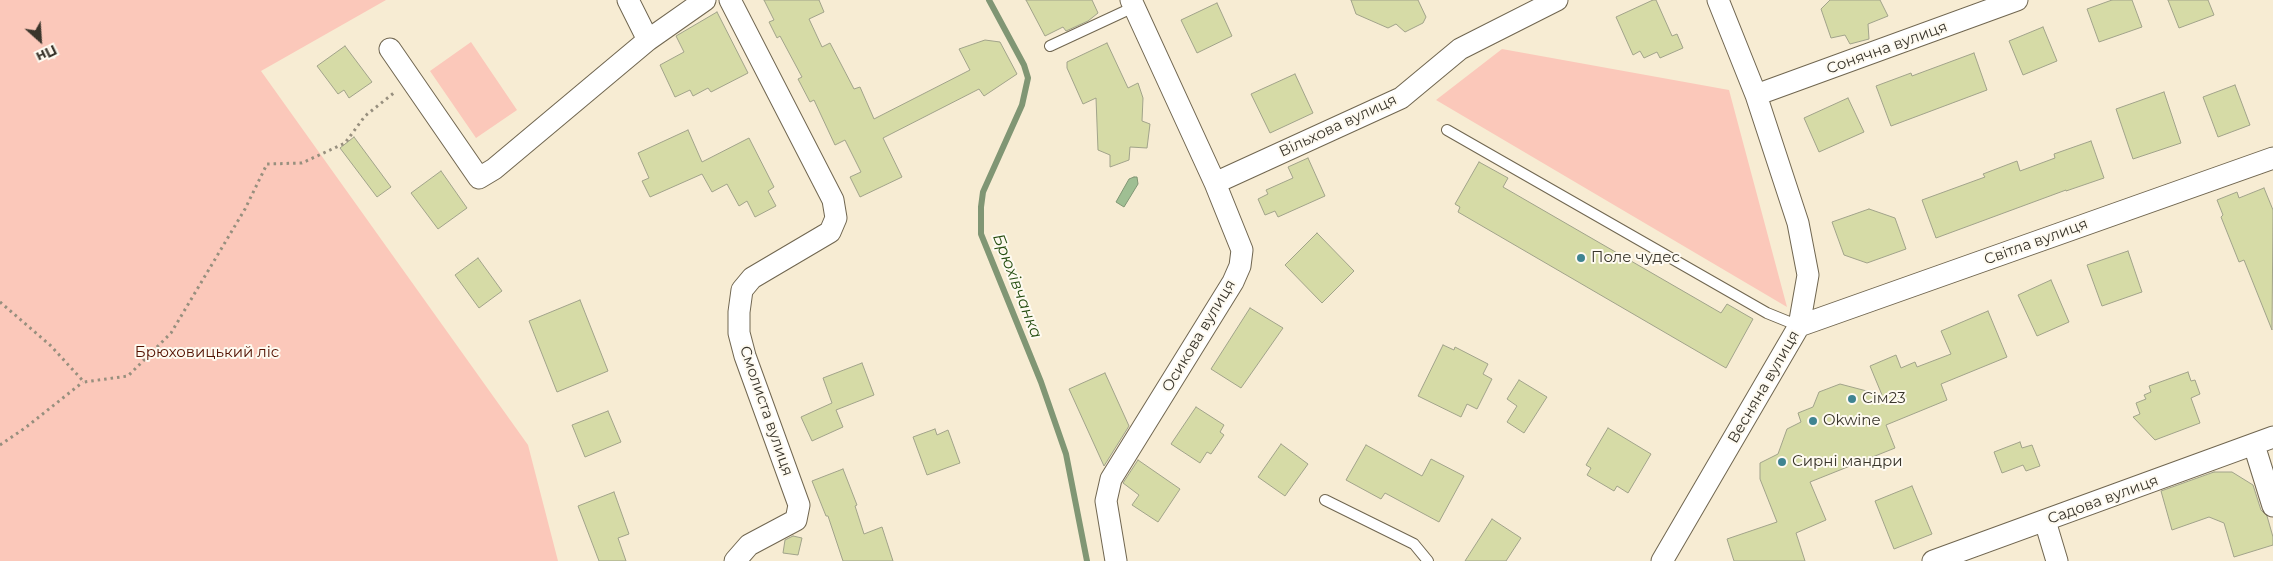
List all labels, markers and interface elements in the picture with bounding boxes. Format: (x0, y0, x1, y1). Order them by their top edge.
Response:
north arrow (15, 15, 65, 65)
street label: Сонячна вулиця (1824, 18, 1950, 78)
text: Пн (33, 41, 60, 66)
street label: Вільхова вулиця (1276, 91, 1400, 161)
street label: Світла вулиця (1982, 215, 2090, 269)
water label: Брюхівчанка (988, 231, 1046, 341)
place label: Поле чудес (1591, 249, 1680, 267)
marker: Поле чудес (1575, 252, 1587, 264)
street label: Осикова вулиця (1158, 277, 1240, 395)
street label: Весняна вулиця (1724, 327, 1804, 447)
park label: Брюховицький ліс (135, 344, 279, 362)
street label: Смолиста вулиця (735, 344, 797, 478)
place label: Сім23 (1862, 390, 1906, 408)
marker: Сім23 (1846, 393, 1858, 405)
place label: Okwine (1823, 412, 1881, 430)
marker: Okwine (1807, 415, 1819, 427)
place label: Сирні мандри (1792, 453, 1903, 471)
marker: Сирні мандри (1776, 456, 1788, 468)
street label: Садова вулиця (2045, 472, 2161, 528)

